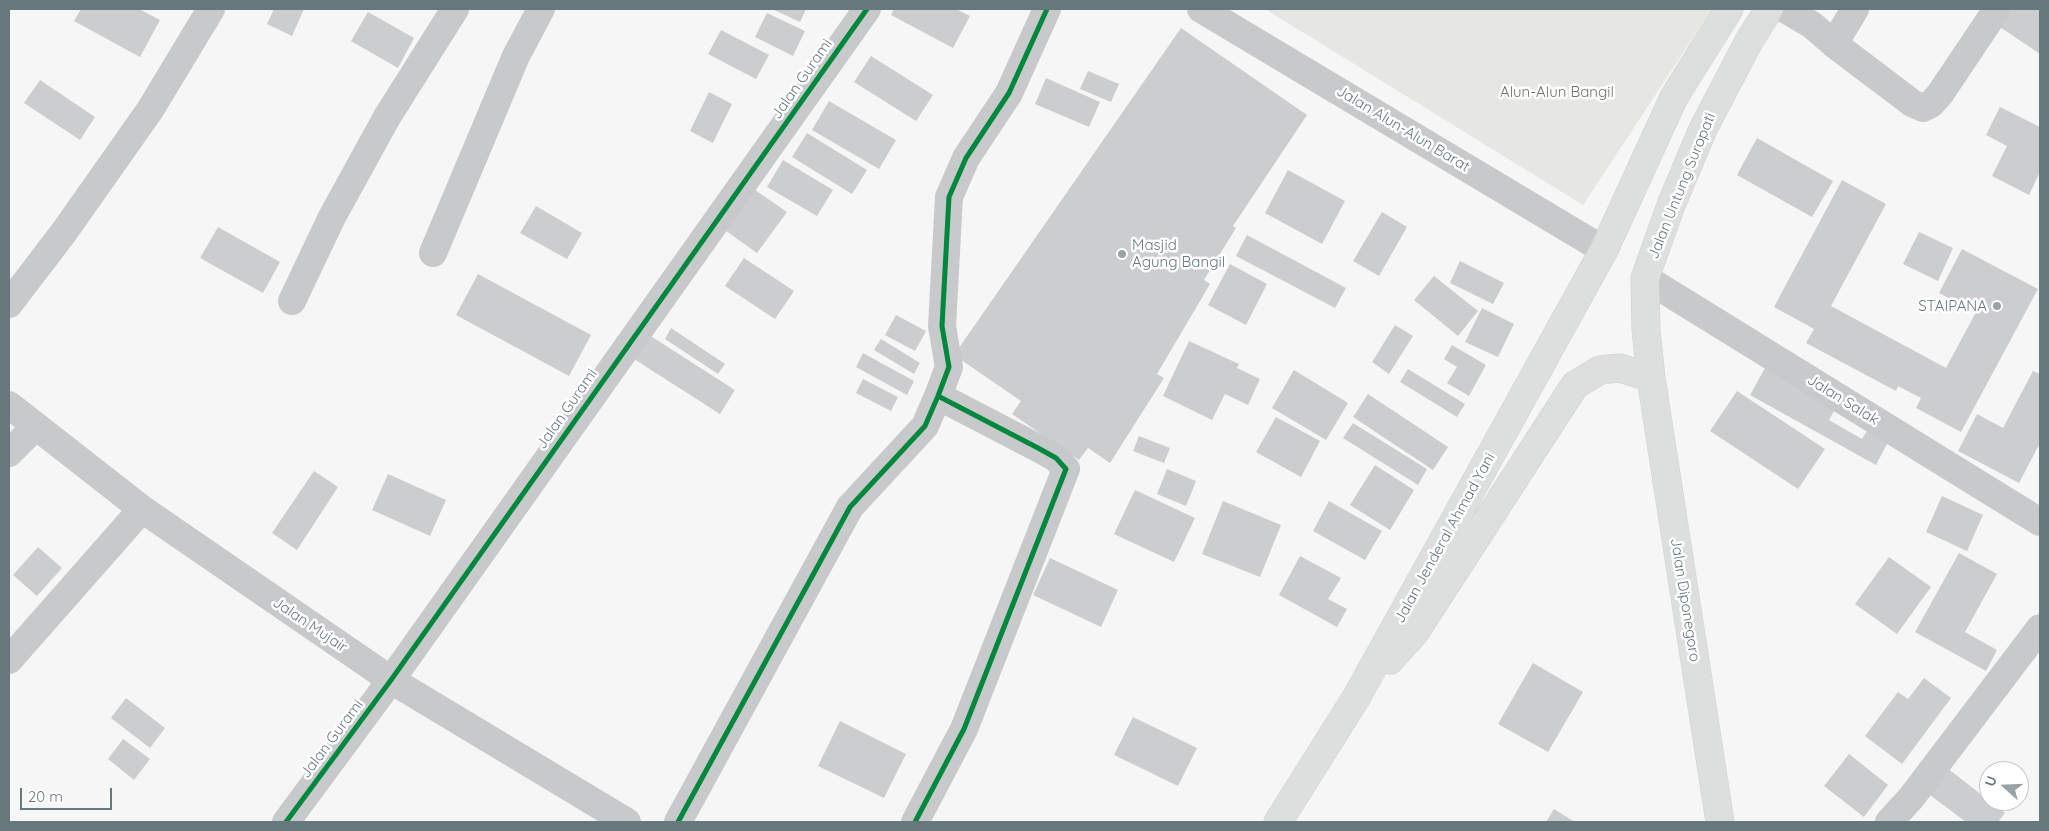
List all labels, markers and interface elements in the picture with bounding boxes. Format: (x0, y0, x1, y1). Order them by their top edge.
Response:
street label: Jalan Gurami (768, 36, 836, 122)
street label: Jalan Alun-Alun Barat (1333, 82, 1473, 176)
park label: Alun-Alun Bangil (1500, 83, 1614, 101)
street label: Jalan Untung Suropati (1644, 110, 1720, 262)
place label: Masjid Agung Bangil (1132, 236, 1225, 271)
marker: Masjid Agung Bangil (1116, 248, 1128, 260)
place label: STAIPANA (1918, 297, 1987, 315)
marker: STAIPANA (1991, 300, 2003, 312)
street label: Jalan Gurami (533, 366, 601, 452)
street label: Jalan Salak (1804, 371, 1882, 429)
street label: Jalan Jenderal Ahmad Yani (1391, 450, 1499, 626)
street label: Jalan Diponegoro (1666, 537, 1704, 663)
street label: Jalan Mujair (269, 593, 351, 657)
street label: Jalan Gurami (297, 696, 367, 782)
north arrow (1979, 761, 2029, 811)
text: U (1981, 773, 2001, 789)
scale bar (22, 778, 115, 810)
text: 20 m (28, 787, 63, 806)

